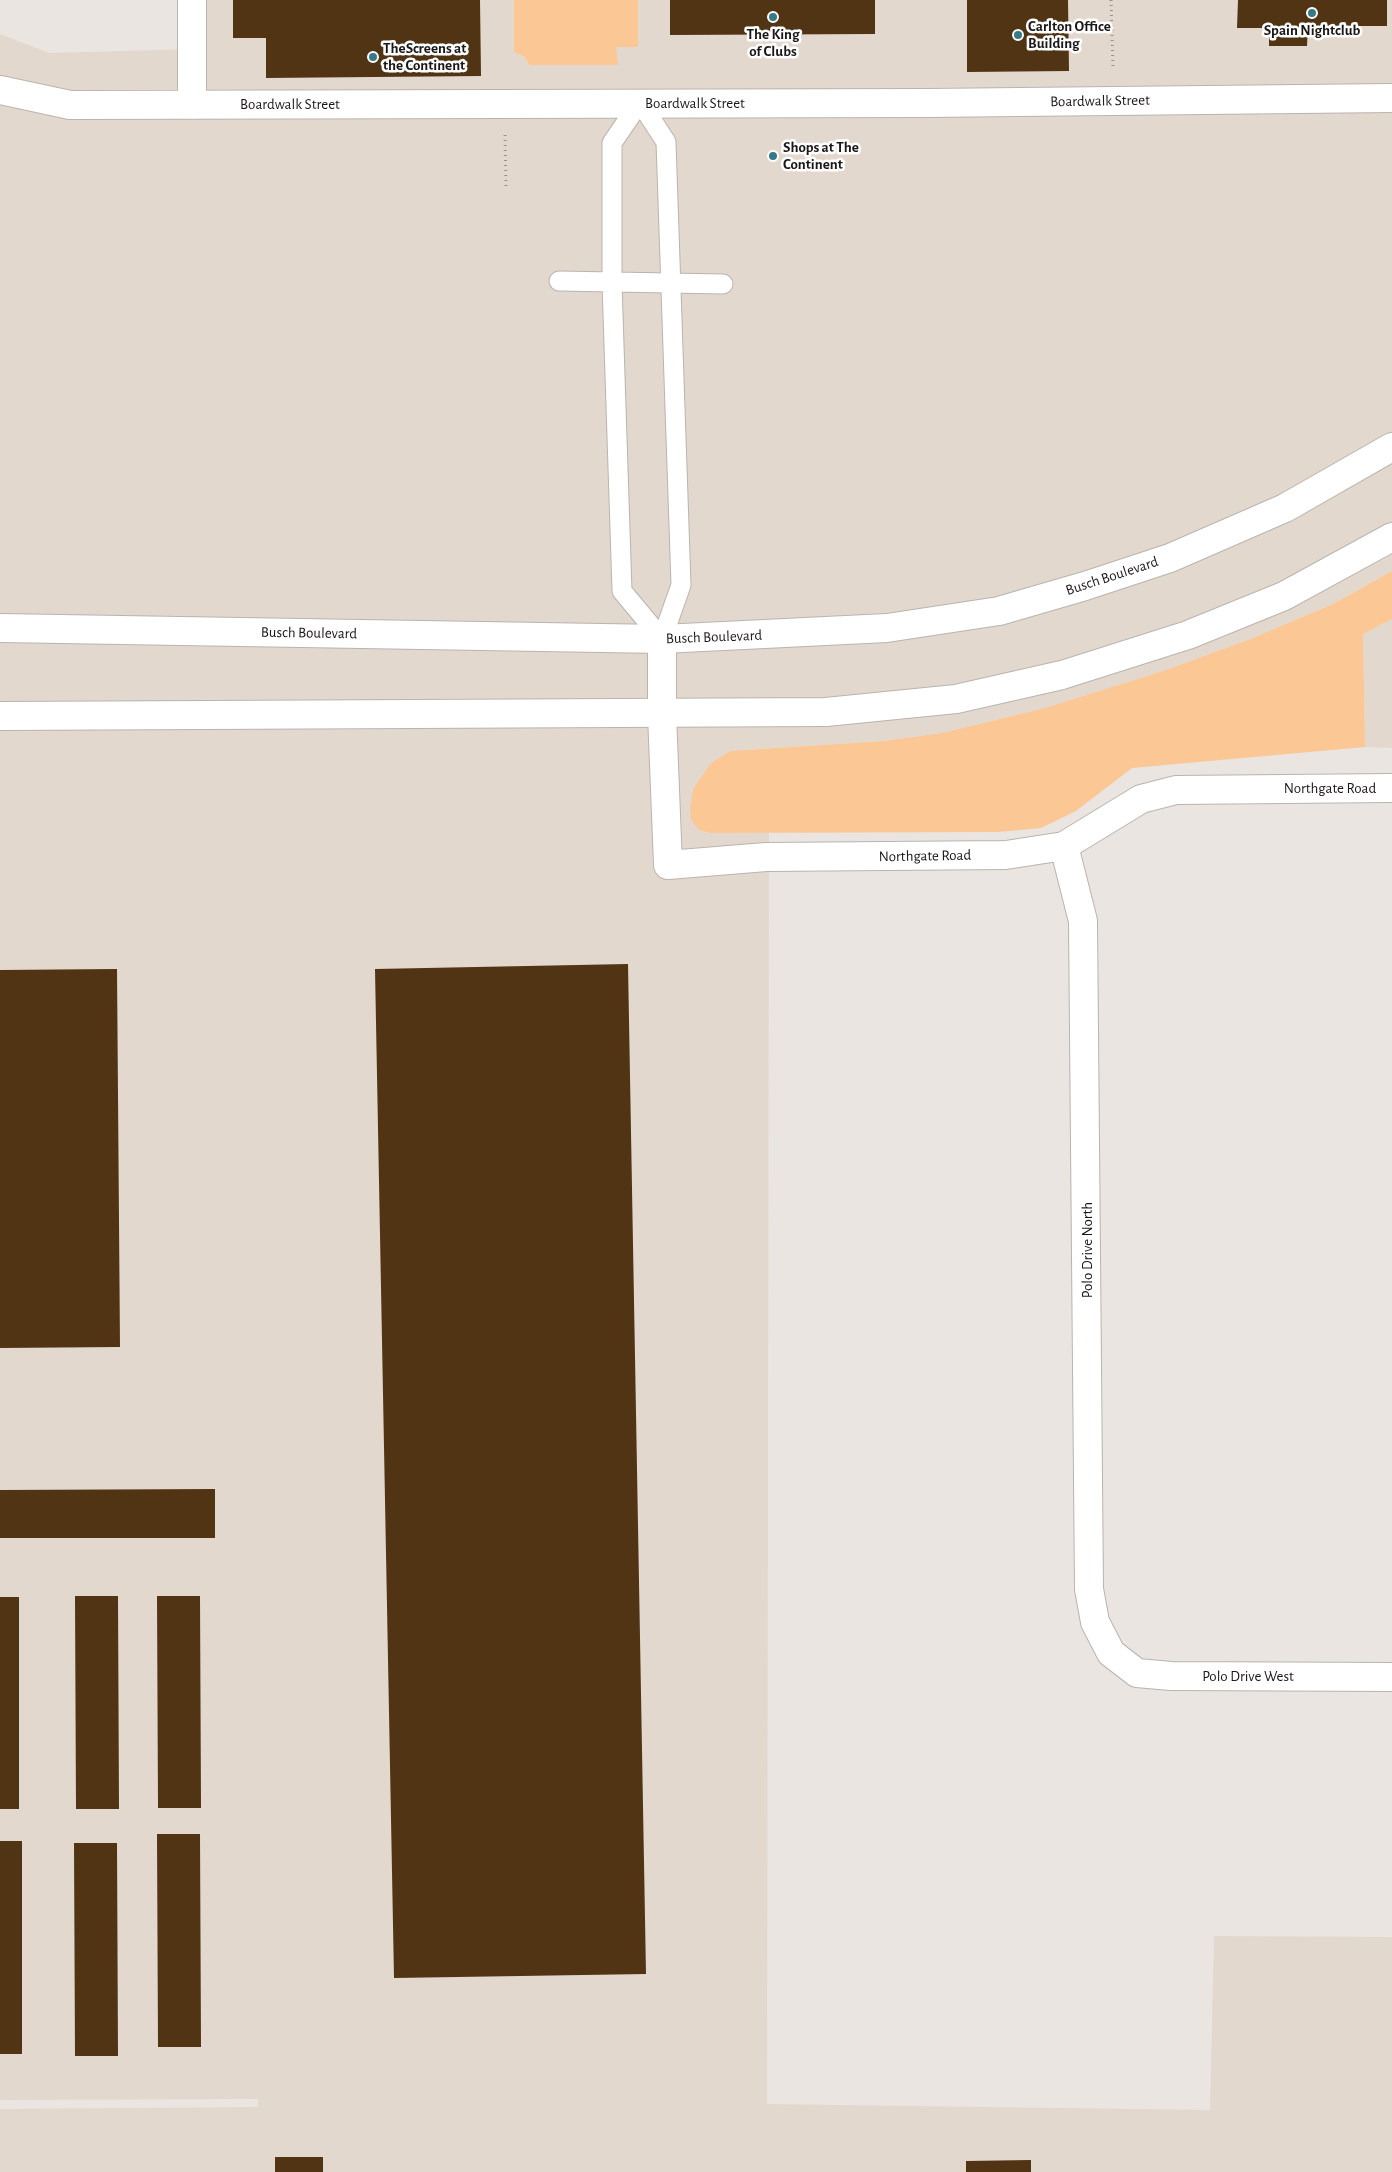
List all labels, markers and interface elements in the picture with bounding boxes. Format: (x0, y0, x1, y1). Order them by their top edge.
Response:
marker: Spain Nightclub (1306, 7, 1318, 19)
marker: The King of Clubs (767, 11, 779, 23)
place label: Carlton Office Building (1028, 17, 1111, 52)
place label: Spain Nightclub (1264, 21, 1360, 39)
place label: The King of Clubs (746, 25, 800, 60)
marker: Carlton Office Building (1012, 29, 1024, 41)
place label: TheScreens at the Continent (383, 39, 466, 74)
marker: TheScreens at the Continent (367, 51, 379, 63)
street label: Boardwalk Street (1050, 91, 1150, 111)
street label: Boardwalk Street (645, 94, 745, 112)
street label: Boardwalk Street (240, 95, 340, 113)
place label: Shops at The Continent (783, 138, 859, 173)
marker: Shops at The Continent (767, 150, 779, 162)
street label: Busch Boulevard (1063, 553, 1161, 599)
street label: Busch Boulevard (261, 623, 357, 643)
street label: Busch Boulevard (666, 626, 762, 648)
street label: Northgate Road (1284, 779, 1376, 797)
street label: Northgate Road (879, 846, 971, 866)
street label: Polo Drive North (1078, 1202, 1096, 1298)
street label: Polo Drive West (1202, 1667, 1294, 1685)

